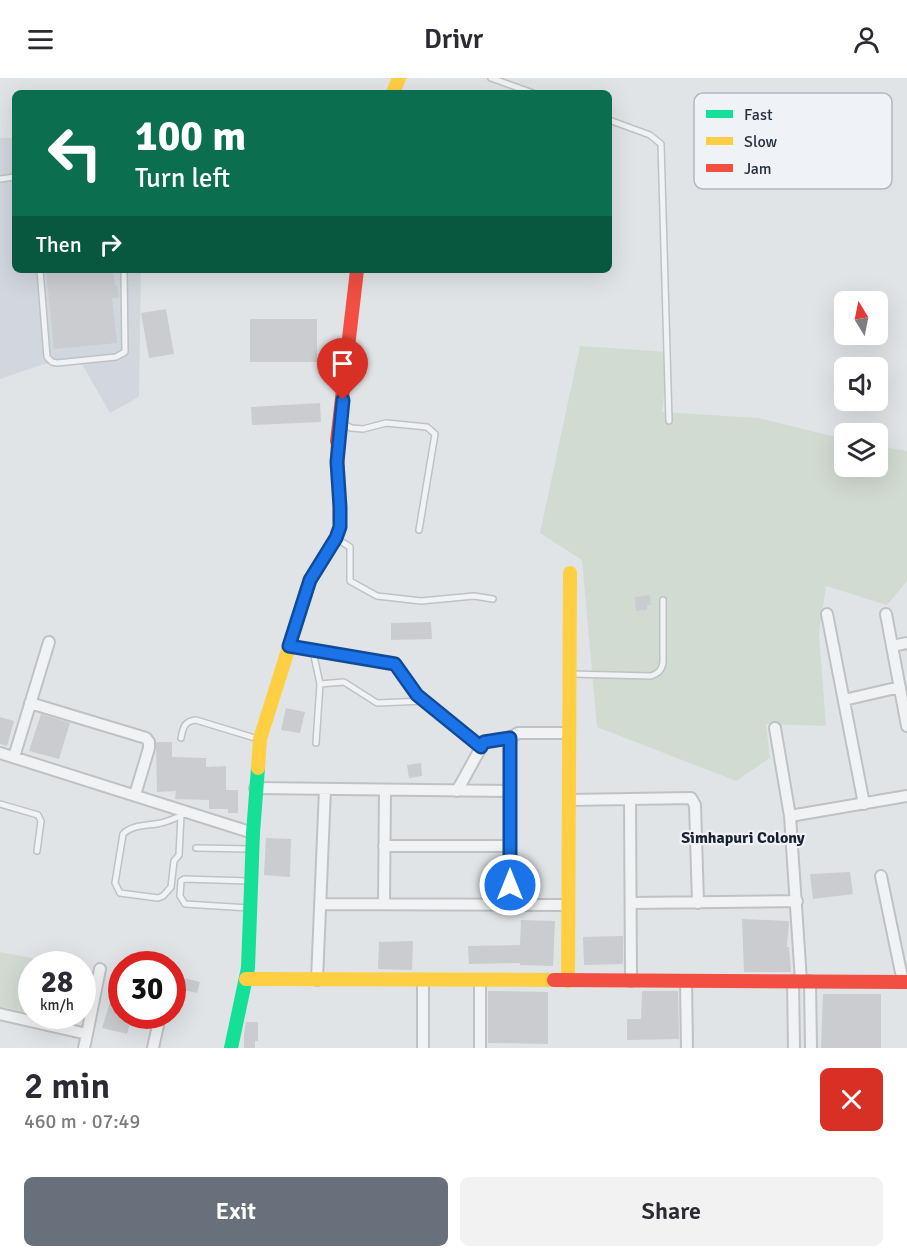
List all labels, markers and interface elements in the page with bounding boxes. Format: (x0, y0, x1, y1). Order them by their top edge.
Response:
icon: menu (24, 23, 57, 56)
text: Drivr (424, 23, 483, 56)
icon: person (850, 23, 883, 56)
legend (694, 93, 892, 189)
text: Fast (744, 105, 773, 125)
text: 100 m (135, 111, 246, 162)
icon: left (36, 114, 114, 192)
text: Slow (744, 132, 778, 152)
text: Jam (744, 159, 772, 179)
text: Turn left (135, 162, 230, 195)
icon: right (94, 228, 127, 261)
text: Then (36, 231, 82, 258)
north arrow (834, 291, 888, 345)
map controls (834, 291, 888, 477)
pin (317, 338, 368, 400)
icon: arrive (326, 347, 359, 380)
button: sound (834, 357, 888, 411)
button: layers (834, 423, 888, 477)
district label: Simhapuri Colony (681, 828, 805, 848)
position arrow (478, 853, 542, 917)
speed limit sign: 30 (108, 951, 186, 1029)
text: 28 (41, 964, 73, 1001)
text: km/h (40, 996, 74, 1014)
text: 2 min (24, 1064, 110, 1109)
button: close (820, 1068, 883, 1131)
text: 460 m · 07:49 (24, 1109, 140, 1134)
button: Exit (24, 1177, 448, 1246)
button: Share (460, 1177, 883, 1246)

